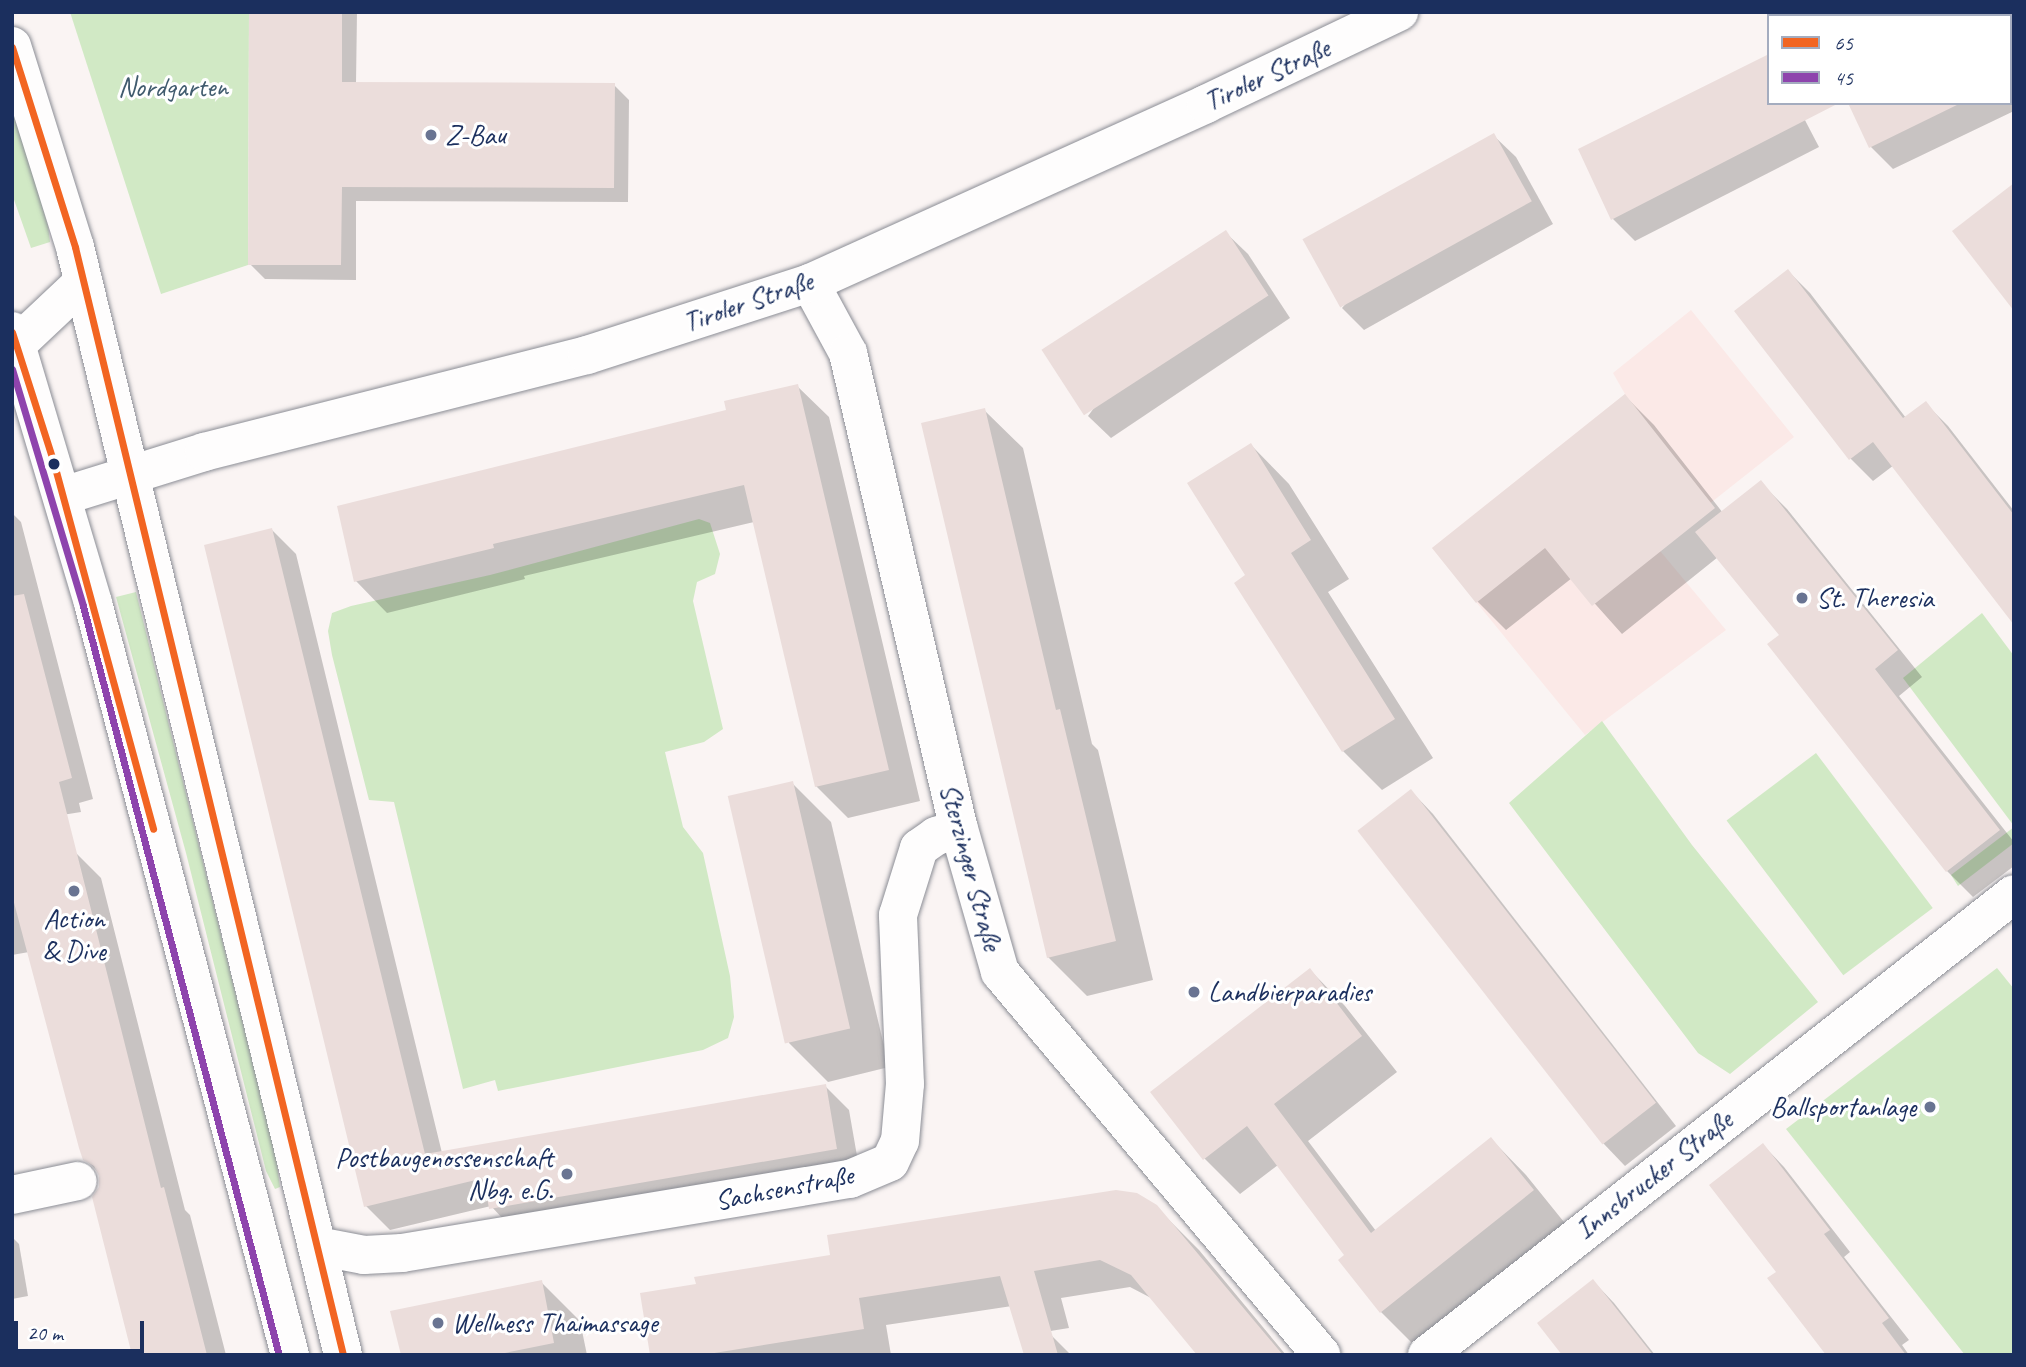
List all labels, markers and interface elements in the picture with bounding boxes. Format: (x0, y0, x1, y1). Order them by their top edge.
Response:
legend (1767, 14, 2012, 105)
text: 65 (1834, 30, 1853, 56)
street label: Tiroler Straße (1199, 31, 1335, 119)
text: 45 (1834, 65, 1853, 91)
park label: Nordgarten (118, 70, 228, 104)
place label: Z-Bau (445, 118, 506, 152)
marker: Z-Bau (423, 127, 439, 143)
street label: Tiroler Straße (679, 264, 817, 340)
unlabelled marker (47, 457, 61, 471)
place label: St. Theresia (1816, 581, 1933, 615)
marker: St. Theresia (1794, 590, 1810, 606)
street label: Sterzinger Straße (933, 780, 1009, 954)
marker: Action & Dive (66, 883, 82, 899)
place label: Action & Dive (42, 902, 106, 968)
place label: Landbierparadies (1208, 975, 1371, 1009)
marker: Landbierparadies (1186, 984, 1202, 1000)
place label: Ballsportanlage (1770, 1090, 1916, 1124)
marker: Ballsportanlage (1922, 1099, 1938, 1115)
street label: Innsbrucker Straße (1568, 1103, 1740, 1247)
place label: Postbaugenossenschaft Nbg. e.G. (335, 1141, 553, 1207)
street label: Sachsenstraße (712, 1158, 856, 1218)
marker: Postbaugenossenschaft Nbg. e.G. (559, 1166, 575, 1182)
place label: Wellness Thaimassage (452, 1306, 662, 1340)
scale bar (18, 1308, 147, 1352)
marker: Wellness Thaimassage (430, 1315, 446, 1331)
text: 20 m (27, 1320, 63, 1346)

